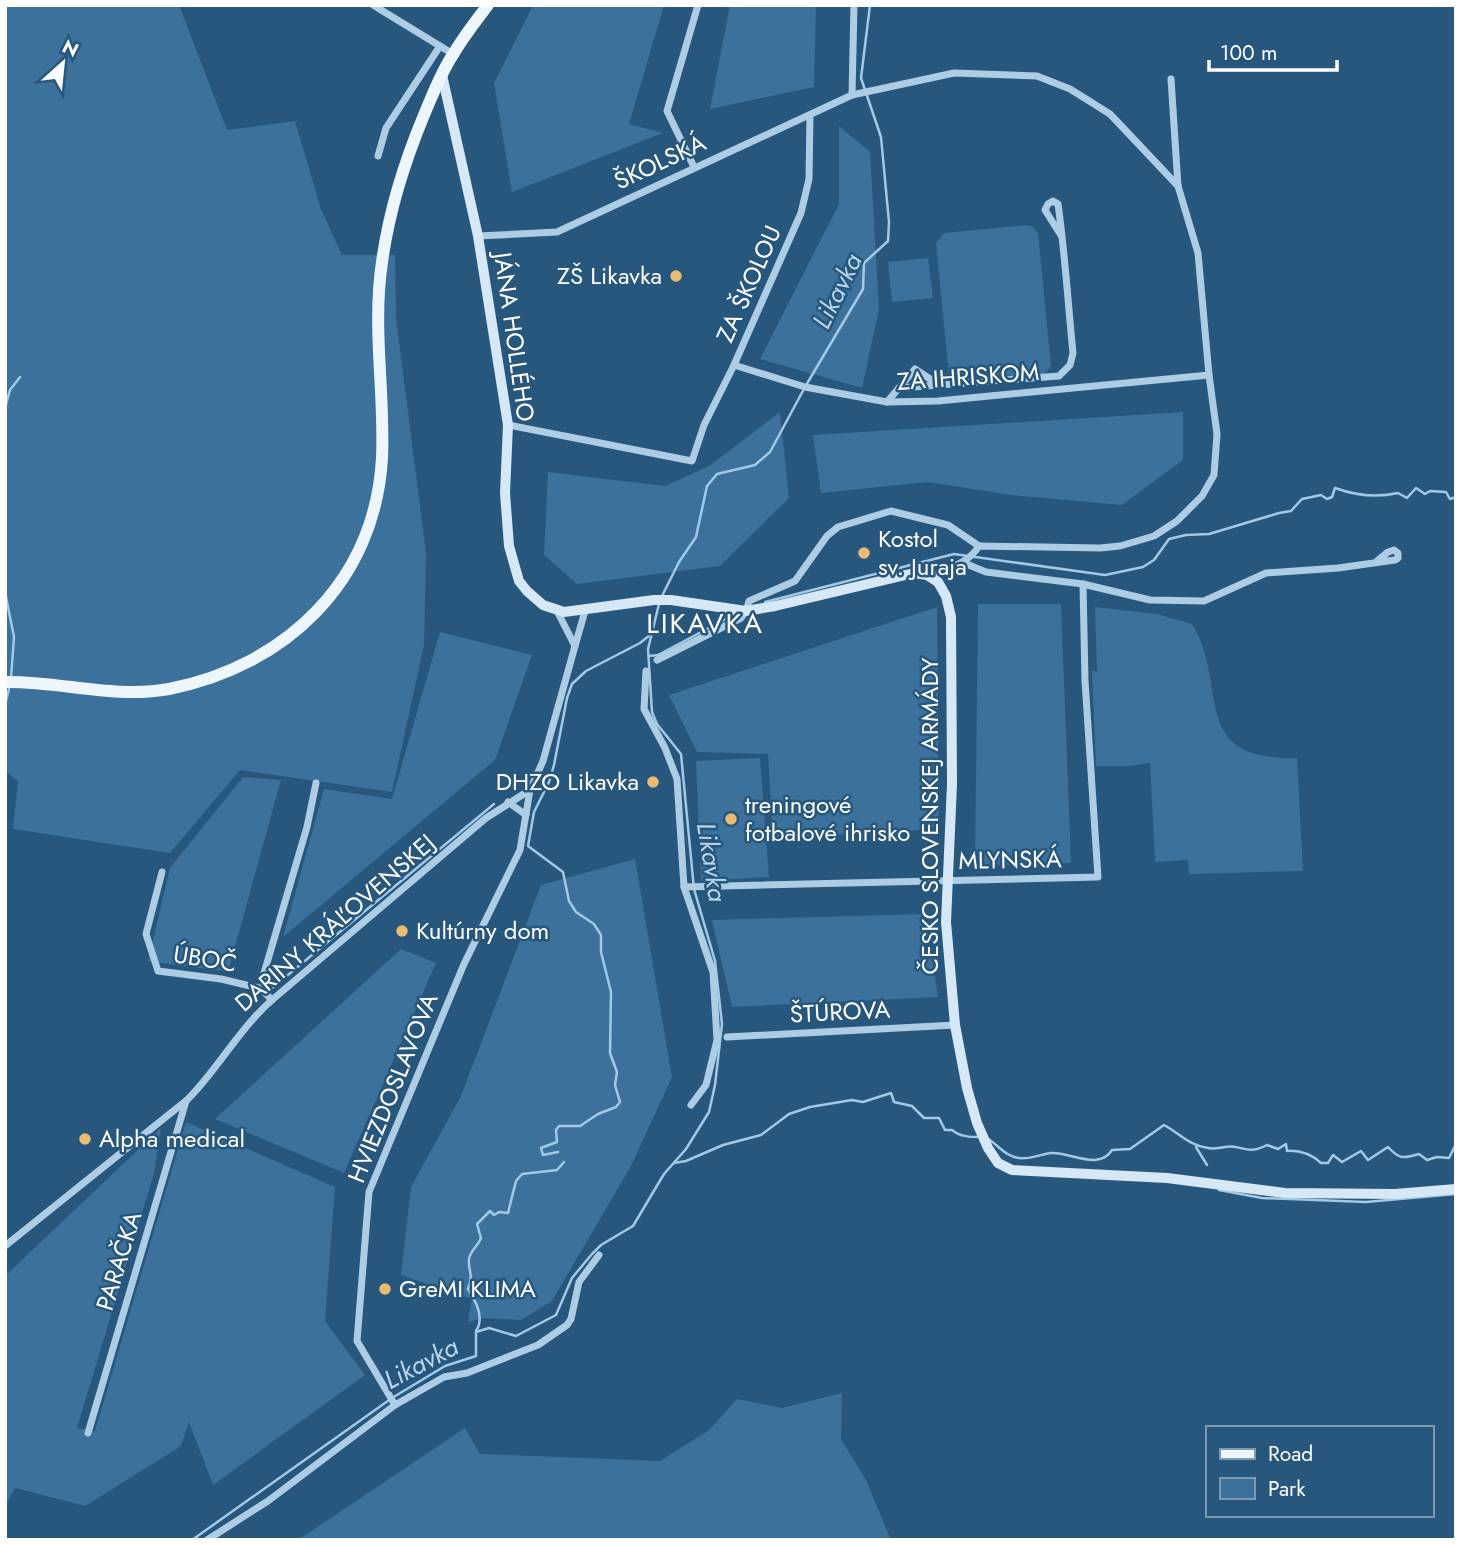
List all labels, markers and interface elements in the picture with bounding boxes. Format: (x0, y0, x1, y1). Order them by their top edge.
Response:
north arrow (28, 28, 98, 98)
scale bar (1209, 28, 1337, 72)
text: N (58, 33, 83, 64)
text: 100 m (1220, 38, 1277, 68)
street label: ŠKOLSKÁ (608, 125, 712, 198)
street label: ZA ŠKOLOU (707, 220, 790, 348)
water label: Likavka (802, 246, 872, 335)
street label: JÁNA HOLLÉHO (485, 247, 544, 424)
place label: ZŠ Likavka (557, 258, 662, 293)
marker: ZŠ Likavka (668, 268, 684, 284)
street label: ZA IHRISKOM (896, 354, 1040, 399)
place label: Kostol sv. Juraja (878, 521, 967, 584)
marker: Kostol sv. Juraja (856, 545, 872, 561)
district label: LIKAVKA (646, 603, 764, 644)
street label: ČESKO SLOVENSKEJ ARMÁDY (912, 657, 947, 974)
place label: DHZO Likavka (496, 764, 639, 799)
marker: DHZO Likavka (645, 774, 661, 790)
place label: treningové fotbalové ihrisko (745, 787, 910, 850)
marker: treningové fotbalové ihrisko (723, 811, 739, 827)
water label: Likavka (687, 820, 737, 905)
street label: DARINY KRÁĽOVENSKEJ (227, 826, 442, 1020)
street label: MLYNSKÁ (958, 841, 1062, 878)
place label: Kultúrny dom (416, 913, 549, 948)
marker: Kultúrny dom (394, 923, 410, 939)
street label: ÚBOČ (171, 936, 239, 981)
street label: HVIEZDOSLAVOVA (339, 988, 447, 1188)
street label: ŠTÚROVA (789, 991, 891, 1032)
place label: Alpha medical (99, 1121, 245, 1156)
marker: Alpha medical (77, 1131, 93, 1147)
street label: PARAČKA (87, 1207, 150, 1315)
place label: GreMI KLIMA (399, 1271, 536, 1306)
marker: GreMI KLIMA (377, 1281, 393, 1297)
water label: Likavka (377, 1327, 466, 1399)
legend (1206, 1426, 1433, 1517)
text: Road (1268, 1439, 1313, 1469)
text: Park (1268, 1474, 1306, 1504)

